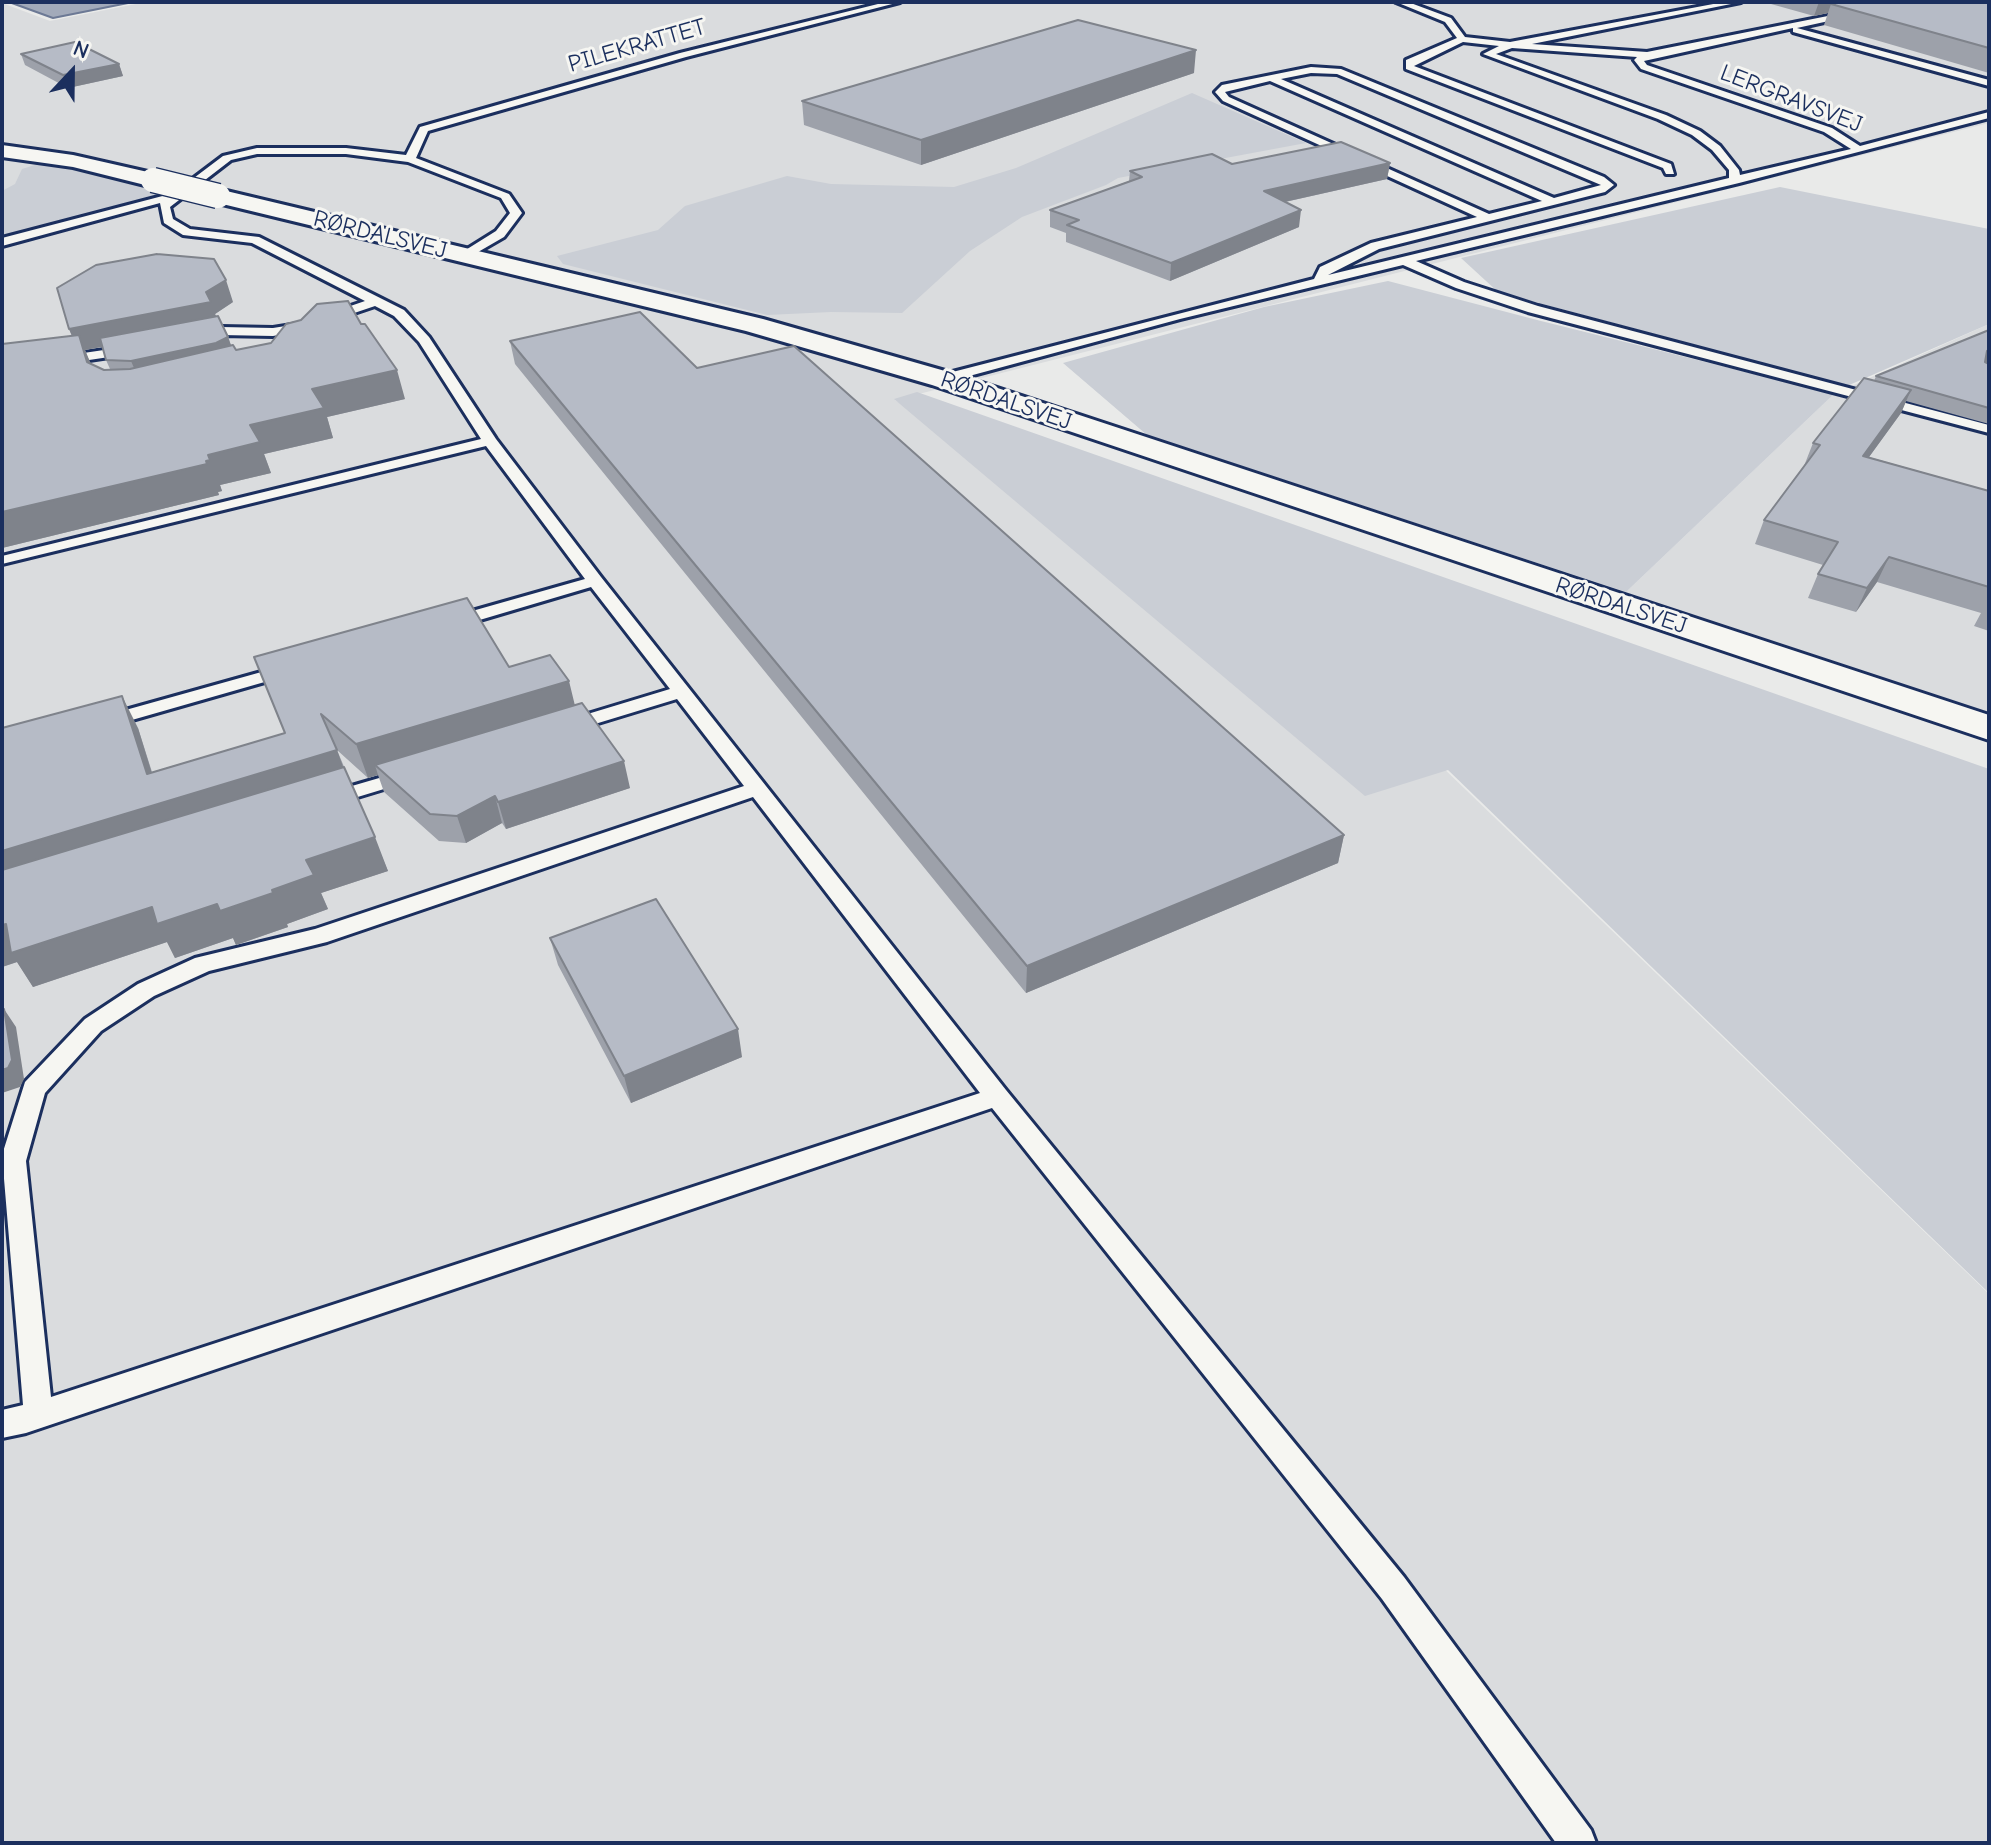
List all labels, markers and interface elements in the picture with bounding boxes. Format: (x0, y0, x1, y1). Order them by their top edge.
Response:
street label: PILEKRATTET (565, 13, 709, 79)
north arrow (32, 32, 112, 112)
text: N (69, 35, 93, 64)
street label: LERGRAVSVEJ (1716, 59, 1866, 139)
street label: RØRDALSVEJ (310, 205, 450, 265)
street label: RØRDALSVEJ (937, 365, 1075, 437)
street label: RØRDALSVEJ (1552, 571, 1690, 641)

